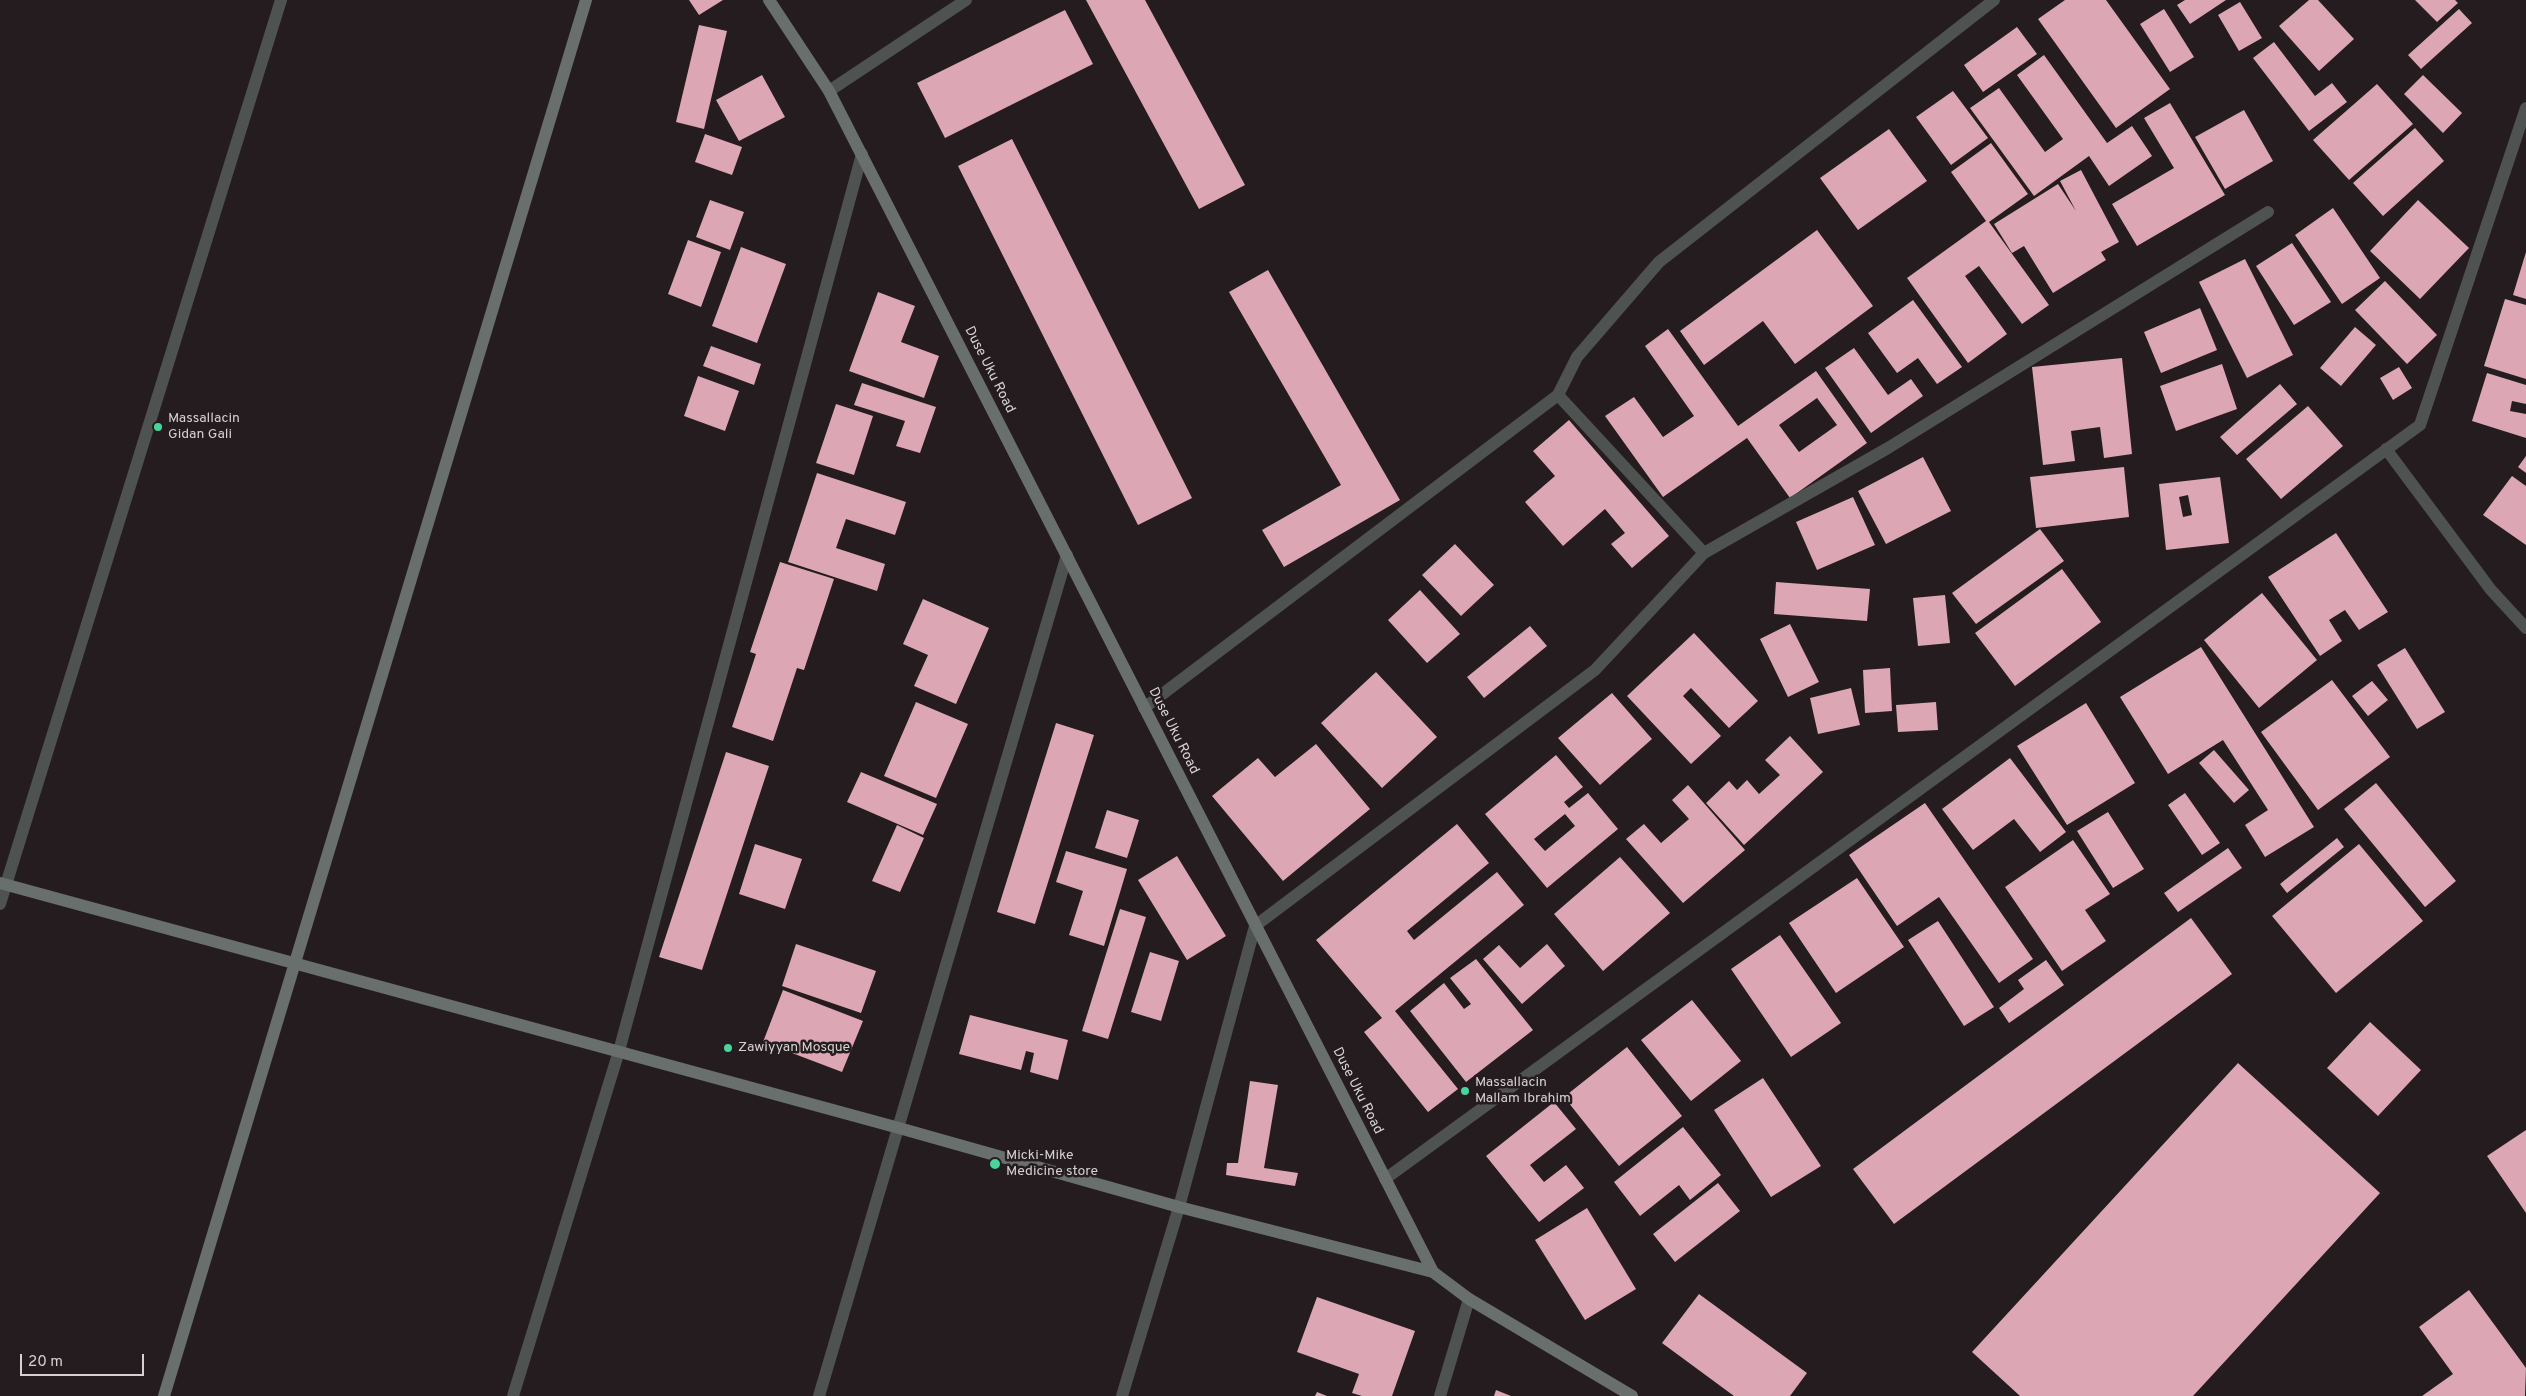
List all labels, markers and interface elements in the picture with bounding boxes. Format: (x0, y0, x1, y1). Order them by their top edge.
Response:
street label: Duse Uku Road (960, 324, 1018, 416)
place label: Massallacin Gidan Gali (168, 411, 240, 444)
marker: Massallacin Gidan Gali (152, 421, 164, 433)
street label: Duse Uku Road (1144, 685, 1202, 777)
place label: Zawiyyan Mosque (738, 1040, 850, 1056)
marker: Zawiyyan Mosque (722, 1042, 734, 1054)
street label: Duse Uku Road (1328, 1045, 1386, 1137)
place label: Massallacin Mallam Ibrahim (1475, 1075, 1571, 1108)
marker: Massallacin Mallam Ibrahim (1459, 1085, 1471, 1097)
place label: Micki-Mike Medicine store (1006, 1148, 1098, 1180)
marker: Micki-Mike Medicine store (988, 1157, 1002, 1171)
scale bar (22, 1344, 146, 1376)
text: 20 m (28, 1353, 63, 1372)

